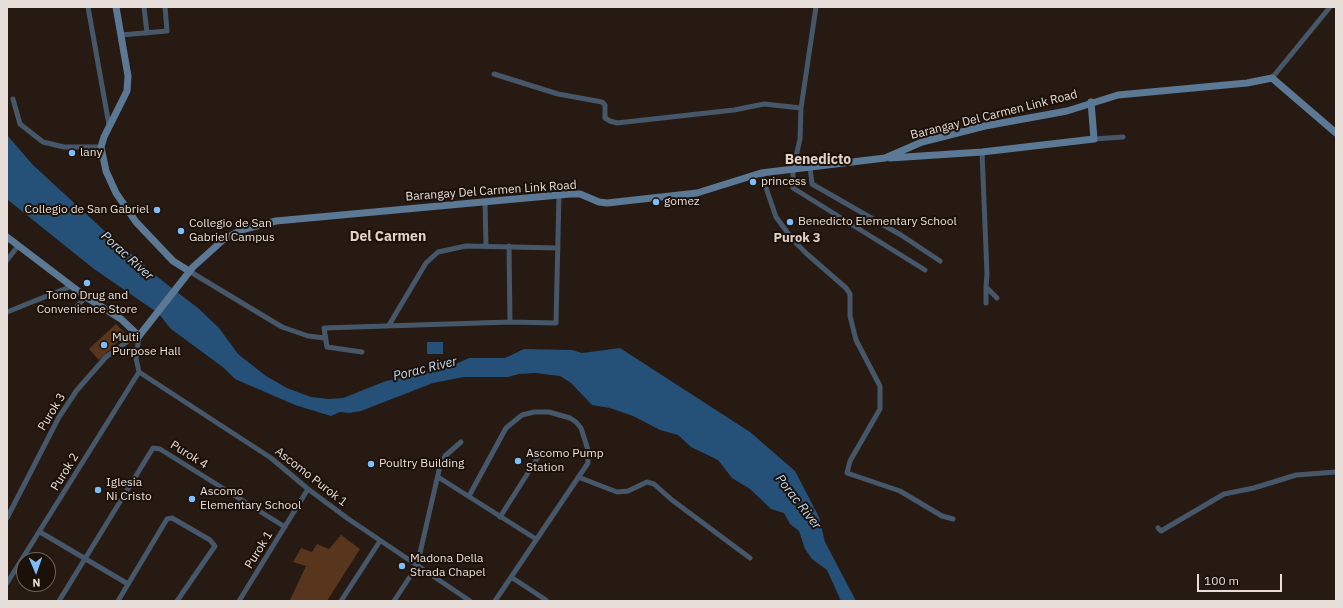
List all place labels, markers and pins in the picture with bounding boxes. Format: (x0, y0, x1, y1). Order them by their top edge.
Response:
place label: lany (80, 146, 102, 160)
marker: lany (67, 148, 77, 158)
place label: princess (761, 175, 806, 189)
marker: princess (748, 177, 758, 187)
place label: gomez (664, 195, 700, 209)
marker: gomez (651, 197, 661, 207)
place label: Collegio de San Gabriel (25, 203, 149, 217)
marker: Collegio de San Gabriel (152, 205, 162, 215)
place label: Benedicto Elementary School (798, 215, 957, 229)
place label: Collegio de San Gabriel Campus (189, 217, 275, 245)
marker: Benedicto Elementary School (785, 217, 795, 227)
marker: Collegio de San Gabriel Campus (176, 226, 186, 236)
marker: Torno Drug and Convenience Store (82, 278, 92, 288)
place label: Torno Drug and Convenience Store (37, 289, 137, 317)
place label: Multi Purpose Hall (112, 331, 181, 359)
marker: Multi Purpose Hall (99, 340, 109, 350)
place label: Ascomo Pump Station (526, 447, 604, 475)
marker: Ascomo Pump Station (513, 456, 523, 466)
place label: Poultry Building (379, 457, 464, 471)
marker: Poultry Building (366, 459, 376, 469)
place label: Iglesia Ni Cristo (106, 476, 152, 504)
marker: Iglesia Ni Cristo (93, 485, 103, 495)
place label: Ascomo Elementary School (200, 485, 301, 513)
marker: Ascomo Elementary School (187, 494, 197, 504)
place label: Madona Della Strada Chapel (410, 552, 486, 580)
marker: Madona Della Strada Chapel (397, 561, 407, 571)

